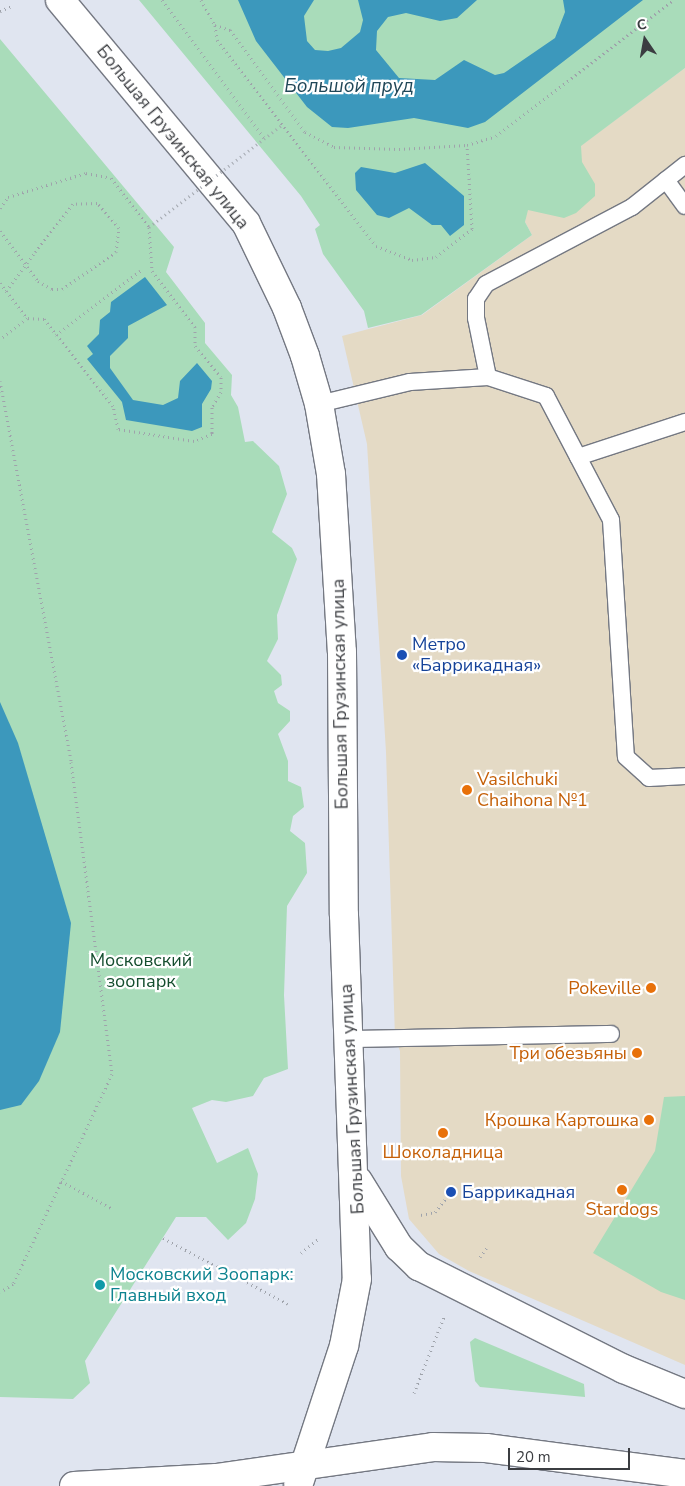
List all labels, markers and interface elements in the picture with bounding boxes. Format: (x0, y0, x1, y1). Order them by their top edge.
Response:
north arrow (620, 15, 670, 65)
text: С (635, 15, 648, 35)
street label: Большая Грузинская улица (92, 41, 254, 233)
water label: Большой пруд (284, 76, 414, 98)
street label: Большая Грузинская улица (327, 578, 353, 810)
place label: Метро «Баррикадная» (412, 634, 541, 676)
marker: Метро «Баррикадная» (396, 649, 408, 661)
place label: Vasilchuki Chaihona №1 (477, 769, 588, 812)
marker: Vasilchuki Chaihona №1 (461, 784, 473, 796)
park label: Московский зоопарк (90, 950, 192, 992)
place label: Pokeville (568, 977, 641, 999)
marker: Pokeville (645, 982, 657, 994)
street label: Большая Грузинская улица (335, 983, 369, 1215)
place label: Три обезьяны (509, 1042, 627, 1064)
marker: Три обезьяны (631, 1047, 643, 1059)
place label: Крошка Картошка (485, 1109, 639, 1131)
marker: Крошка Картошка (643, 1114, 655, 1126)
marker: Шоколадница (437, 1127, 449, 1139)
place label: Шоколадница (383, 1141, 503, 1163)
place label: Баррикадная (462, 1181, 575, 1203)
marker: Stardogs (616, 1184, 628, 1196)
marker: Баррикадная (444, 1185, 458, 1199)
place label: Stardogs (586, 1198, 658, 1220)
place label: Московский Зоопарк: Главный вход (110, 1264, 294, 1306)
marker: Московский Зоопарк: Главный вход (94, 1279, 106, 1291)
scale bar (510, 1438, 632, 1470)
text: 20 m (516, 1447, 551, 1467)

